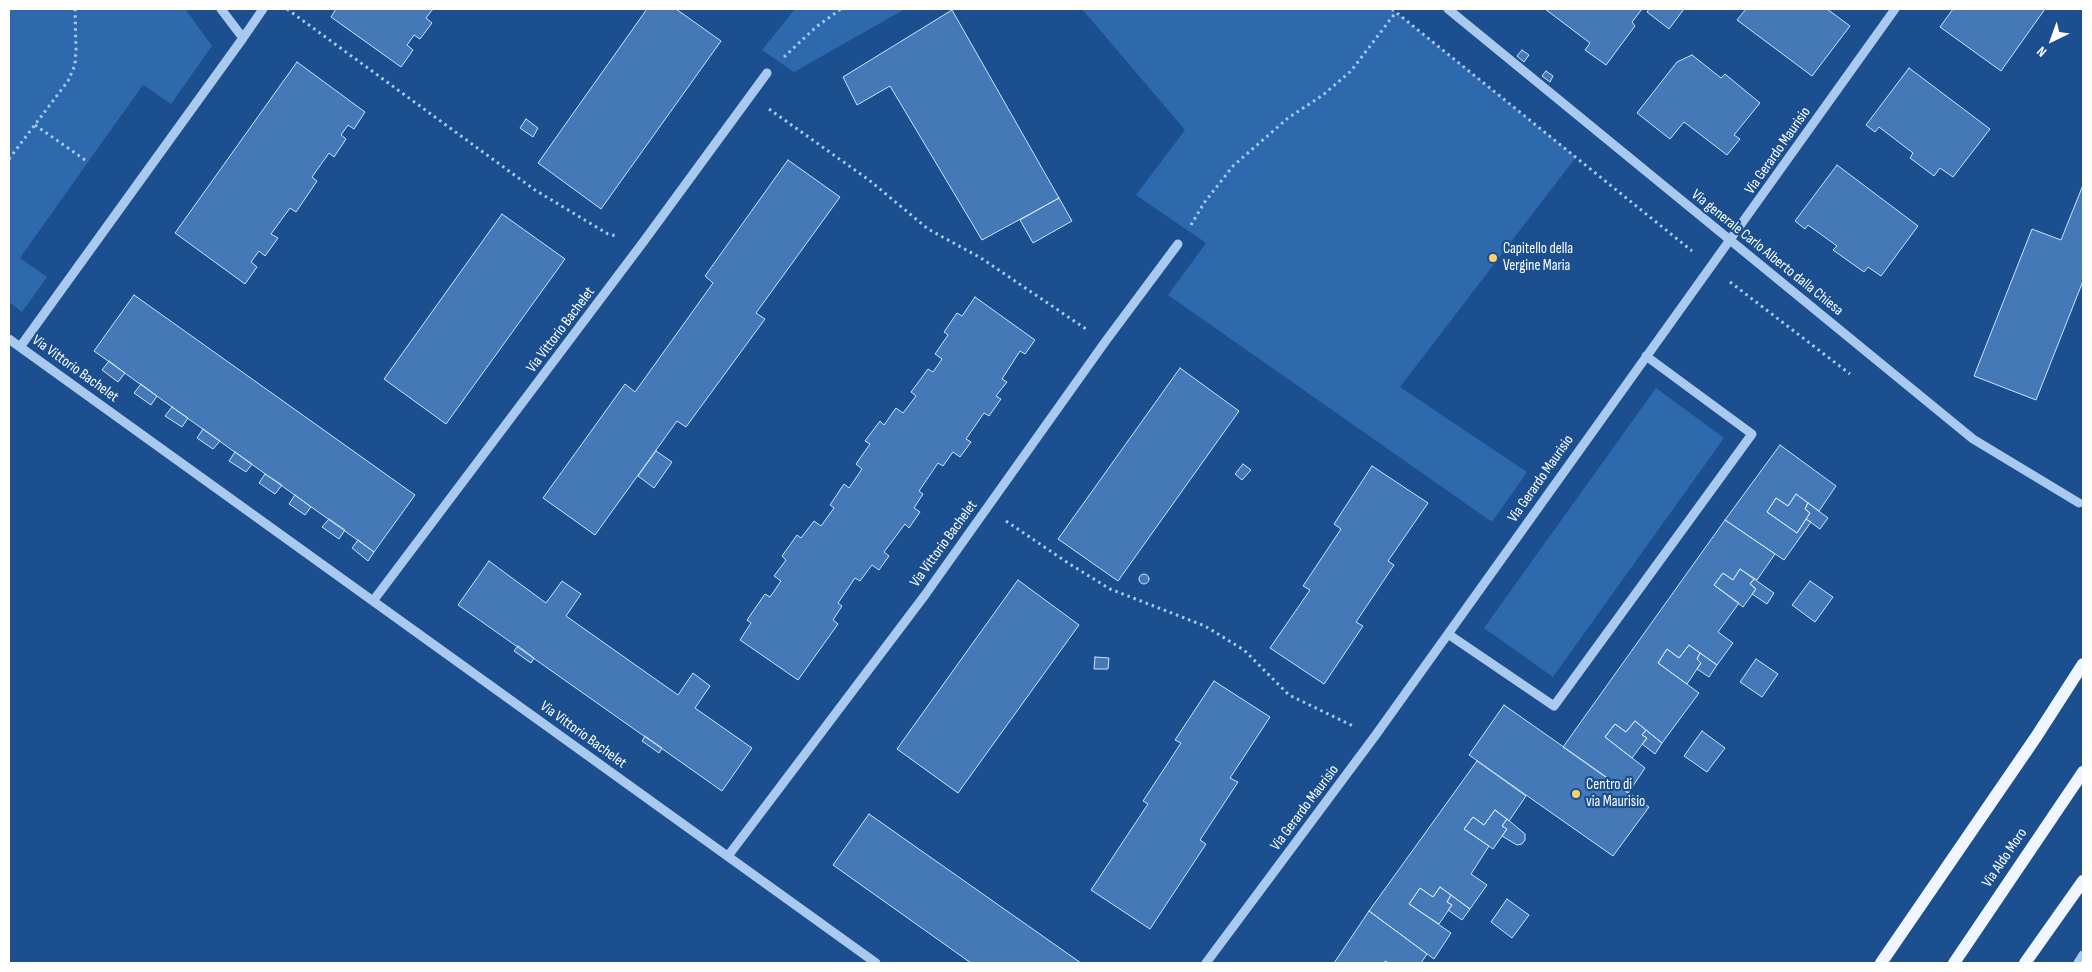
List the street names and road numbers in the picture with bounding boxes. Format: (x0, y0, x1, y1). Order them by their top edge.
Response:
street label: Via Gerardo Maurisio (1741, 104, 1815, 198)
street label: Via generale Carlo Alberto dalla Chiesa (1687, 186, 1847, 320)
street label: Via Vittorio Bachelet (523, 284, 599, 376)
street label: Via Vittorio Bachelet (28, 332, 122, 406)
street label: Via Gerardo Maurisio (1504, 432, 1578, 526)
street label: Via Vittorio Bachelet (907, 497, 981, 591)
street label: Via Vittorio Bachelet (536, 698, 630, 772)
street label: Via Gerardo Maurisio (1267, 762, 1343, 854)
street label: Via Aldo Moro (1979, 825, 2031, 891)

